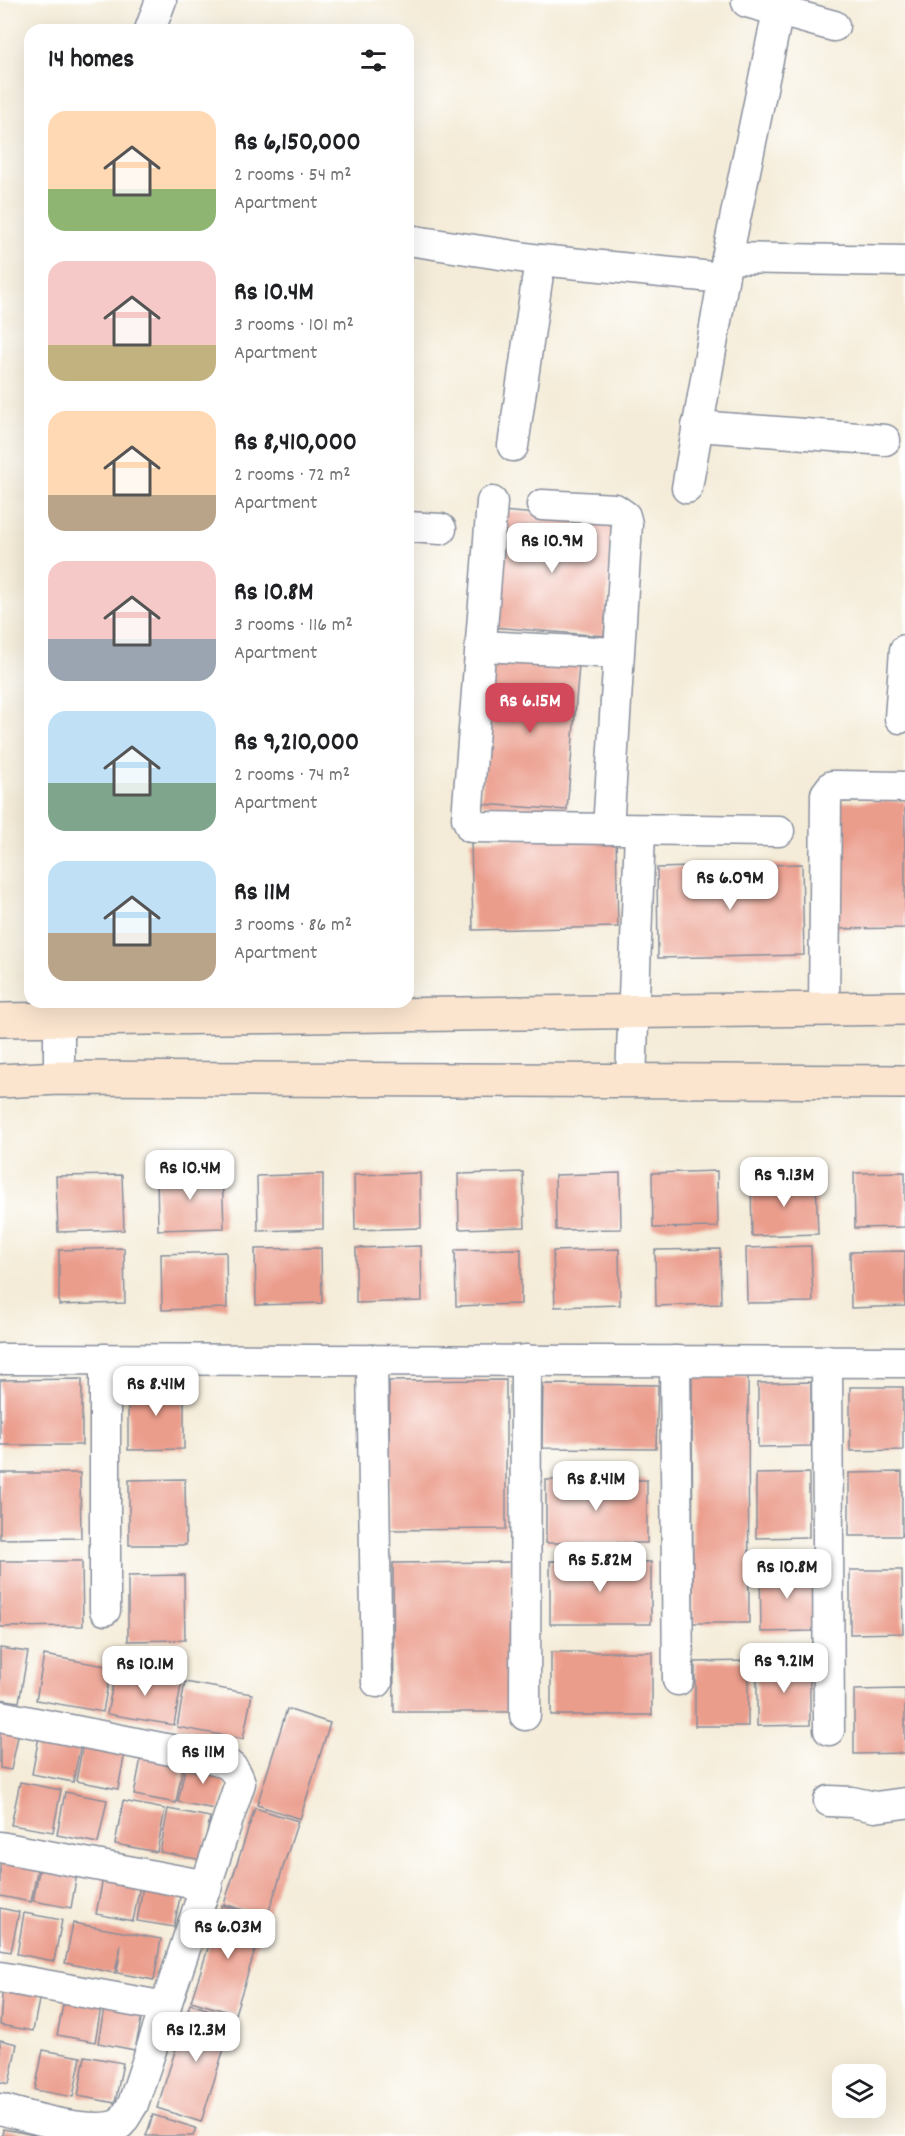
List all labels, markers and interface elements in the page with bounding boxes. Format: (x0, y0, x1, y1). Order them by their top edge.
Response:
text: 14 homes (48, 42, 134, 79)
icon: filters (357, 44, 390, 77)
text: Rs 6,150,000 (234, 125, 361, 162)
icon: home (96, 135, 168, 207)
text: 2 rooms · 54 m² (234, 162, 352, 190)
text: Apartment (234, 190, 317, 218)
text: Rs 10.4M (234, 275, 314, 312)
icon: home (96, 285, 168, 357)
text: 3 rooms · 101 m² (234, 312, 354, 340)
text: Apartment (234, 340, 317, 368)
text: Rs 8,410,000 (234, 425, 357, 462)
icon: home (96, 435, 168, 507)
text: 2 rooms · 72 m² (234, 462, 350, 490)
text: Apartment (234, 490, 317, 518)
pin: Rs 10.9M (490, 523, 614, 574)
text: Rs 10.9M (521, 528, 583, 556)
text: Rs 10.8M (234, 575, 313, 612)
icon: home (96, 585, 168, 657)
text: 3 rooms · 116 m² (234, 612, 353, 640)
text: Apartment (234, 640, 317, 668)
pin: Rs 6.15M (468, 683, 592, 734)
text: Rs 6.15M (499, 688, 561, 716)
text: Rs 9,210,000 (234, 725, 359, 762)
icon: home (96, 735, 168, 807)
text: 2 rooms · 74 m² (234, 762, 350, 790)
text: Apartment (234, 790, 317, 818)
pin: Rs 6.09M (668, 860, 792, 911)
text: Rs 6.09M (696, 865, 764, 893)
text: Rs 11M (234, 875, 290, 912)
icon: home (96, 885, 168, 957)
text: 3 rooms · 86 m² (234, 912, 352, 940)
text: Apartment (234, 940, 317, 968)
pin: Rs 10.4M (128, 1150, 252, 1201)
text: Rs 10.4M (159, 1155, 221, 1183)
pin: Rs 9.13M (722, 1157, 846, 1208)
text: Rs 9.13M (754, 1162, 814, 1190)
pin: Rs 8.41M (94, 1366, 218, 1417)
text: Rs 8.41M (127, 1371, 185, 1399)
pin: Rs 8.41M (534, 1461, 658, 1512)
text: Rs 8.41M (567, 1466, 625, 1494)
pin: Rs 5.82M (538, 1542, 662, 1593)
text: Rs 5.82M (568, 1547, 632, 1575)
pin: Rs 10.8M (725, 1549, 849, 1600)
text: Rs 10.8M (756, 1554, 818, 1582)
pin: Rs 9.21M (722, 1643, 846, 1694)
pin: Rs 10.1M (83, 1646, 207, 1697)
text: Rs 9.21M (754, 1648, 814, 1676)
text: Rs 10.1M (116, 1651, 174, 1679)
pin: Rs 11M (154, 1734, 252, 1785)
text: Rs 11M (181, 1739, 225, 1767)
pin: Rs 6.03M (166, 1909, 290, 1960)
text: Rs 6.03M (194, 1914, 262, 1942)
pin: Rs 12.3M (134, 2012, 258, 2063)
text: Rs 12.3M (166, 2017, 226, 2045)
map controls (832, 2064, 886, 2118)
button: layers (832, 2064, 886, 2118)

